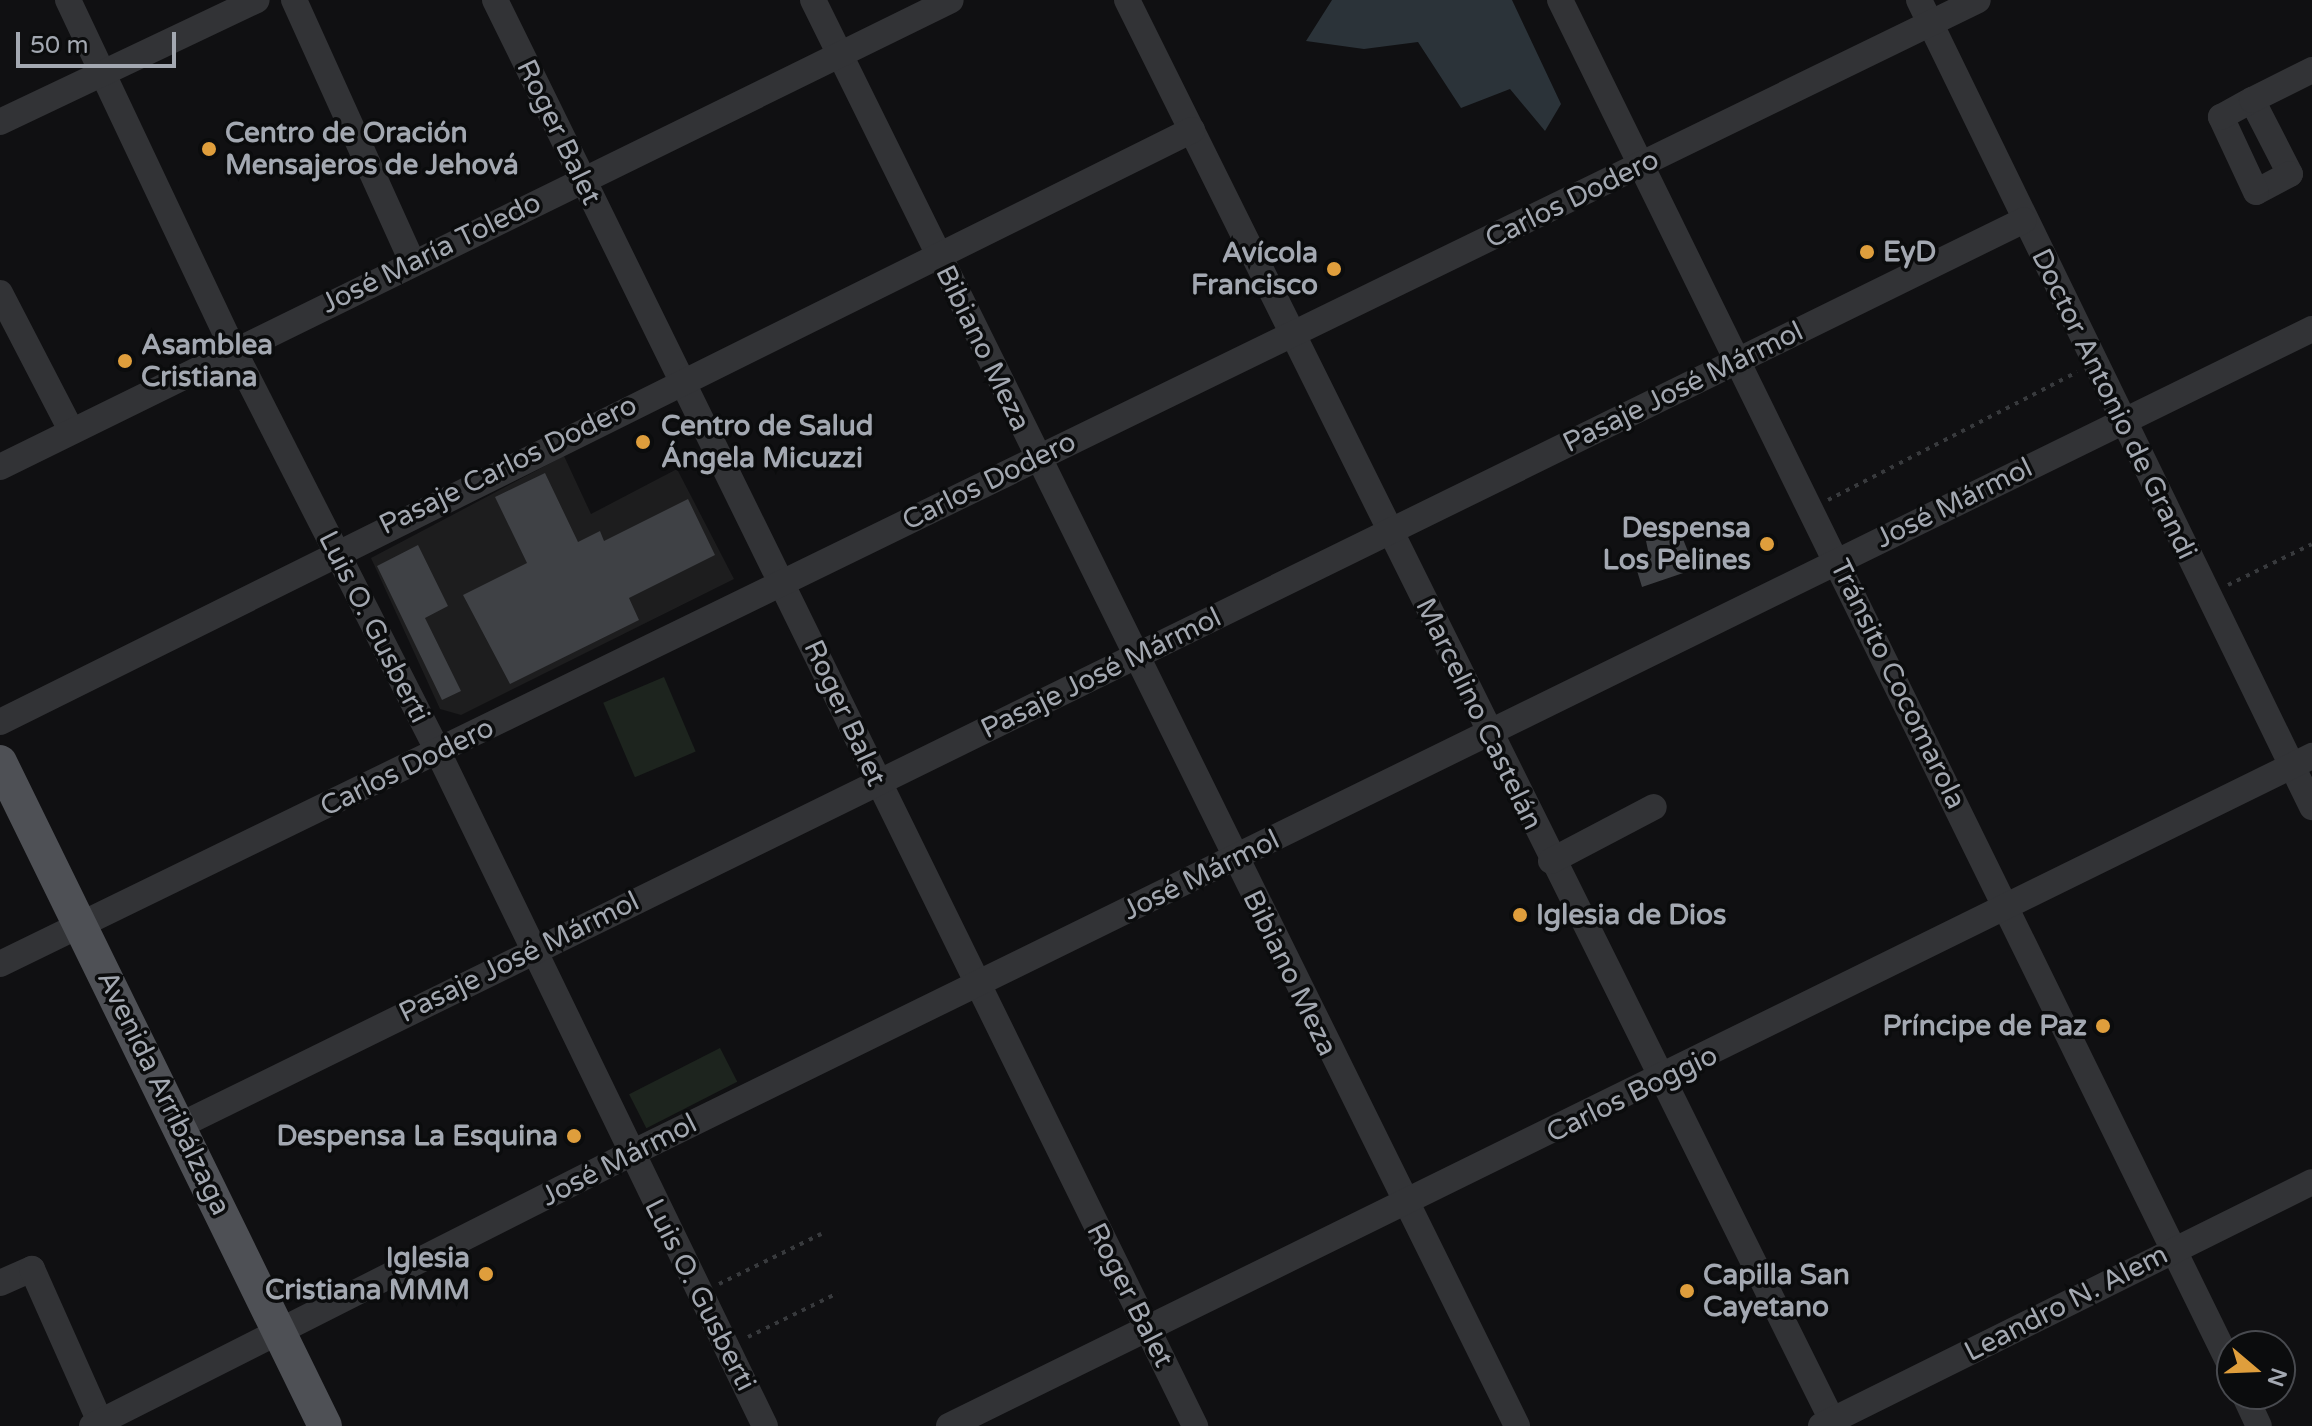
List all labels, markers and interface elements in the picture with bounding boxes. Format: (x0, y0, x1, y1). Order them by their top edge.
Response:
scale bar (20, 16, 180, 66)
text: 50 m (30, 31, 88, 60)
street label: Roger Balet (509, 54, 609, 210)
place label: Centro de Oración Mensajeros de Jehová (225, 116, 519, 182)
marker: Centro de Oración Mensajeros de Jehová (200, 140, 218, 158)
street label: Carlos Dodero (1480, 142, 1664, 256)
street label: José María Toledo (316, 185, 546, 321)
place label: EyD (1883, 235, 1936, 269)
place label: Avícola Francisco (1191, 236, 1318, 302)
marker: EyD (1858, 243, 1876, 261)
street label: Doctor Antonio de Grandi (2024, 243, 2204, 565)
street label: Bibiano Meza (928, 260, 1038, 436)
marker: Avícola Francisco (1325, 260, 1343, 278)
street label: Pasaje José Mármol (1557, 314, 1809, 460)
place label: Asamblea Cristiana (141, 328, 273, 394)
marker: Asamblea Cristiana (116, 352, 134, 370)
street label: Pasaje Carlos Dodero (374, 388, 642, 542)
place label: Centro de Salud Ángela Micuzzi (661, 409, 873, 475)
street label: Carlos Dodero (897, 424, 1081, 538)
marker: Centro de Salud Ángela Micuzzi (632, 431, 654, 453)
street label: José Mármol (1870, 451, 2038, 555)
place label: Despensa Los Pelines (1603, 511, 1751, 577)
street label: Luis O. Gusberti (311, 525, 437, 729)
marker: Despensa Los Pelines (1758, 535, 1776, 553)
street label: Tránsito Cocomarola (1823, 554, 1973, 814)
street label: Marcelino Castelán (1408, 593, 1550, 835)
street label: Pasaje José Mármol (975, 600, 1227, 746)
street label: Roger Balet (797, 635, 893, 791)
street label: Carlos Dodero (315, 710, 499, 824)
street label: José Mármol (1117, 823, 1285, 927)
street label: Pasaje José Mármol (393, 884, 645, 1030)
street label: Bibiano Meza (1235, 885, 1345, 1061)
place label: Iglesia de Dios (1536, 898, 1726, 932)
marker: Iglesia de Dios (1511, 906, 1529, 924)
street label: Avenida Arribálzaga (90, 965, 238, 1221)
place label: Príncipe de Paz (1882, 1009, 2087, 1043)
marker: Príncipe de Paz (2094, 1017, 2112, 1035)
street label: Carlos Boggio (1541, 1038, 1723, 1150)
street label: José Mármol (536, 1106, 702, 1214)
place label: Despensa La Esquina (276, 1119, 558, 1153)
marker: Despensa La Esquina (565, 1127, 583, 1145)
street label: Luis O. Gusberti (637, 1193, 763, 1397)
street label: Roger Balet (1079, 1217, 1181, 1373)
street label: Leandro N. Alem (1959, 1237, 2173, 1369)
place label: Iglesia Cristiana MMM (265, 1241, 470, 1307)
place label: Capilla San Cayetano (1703, 1258, 1850, 1324)
marker: Iglesia Cristiana MMM (477, 1265, 495, 1283)
marker: Capilla San Cayetano (1678, 1282, 1696, 1300)
north arrow (2216, 1330, 2296, 1410)
text: N (2262, 1365, 2292, 1390)

